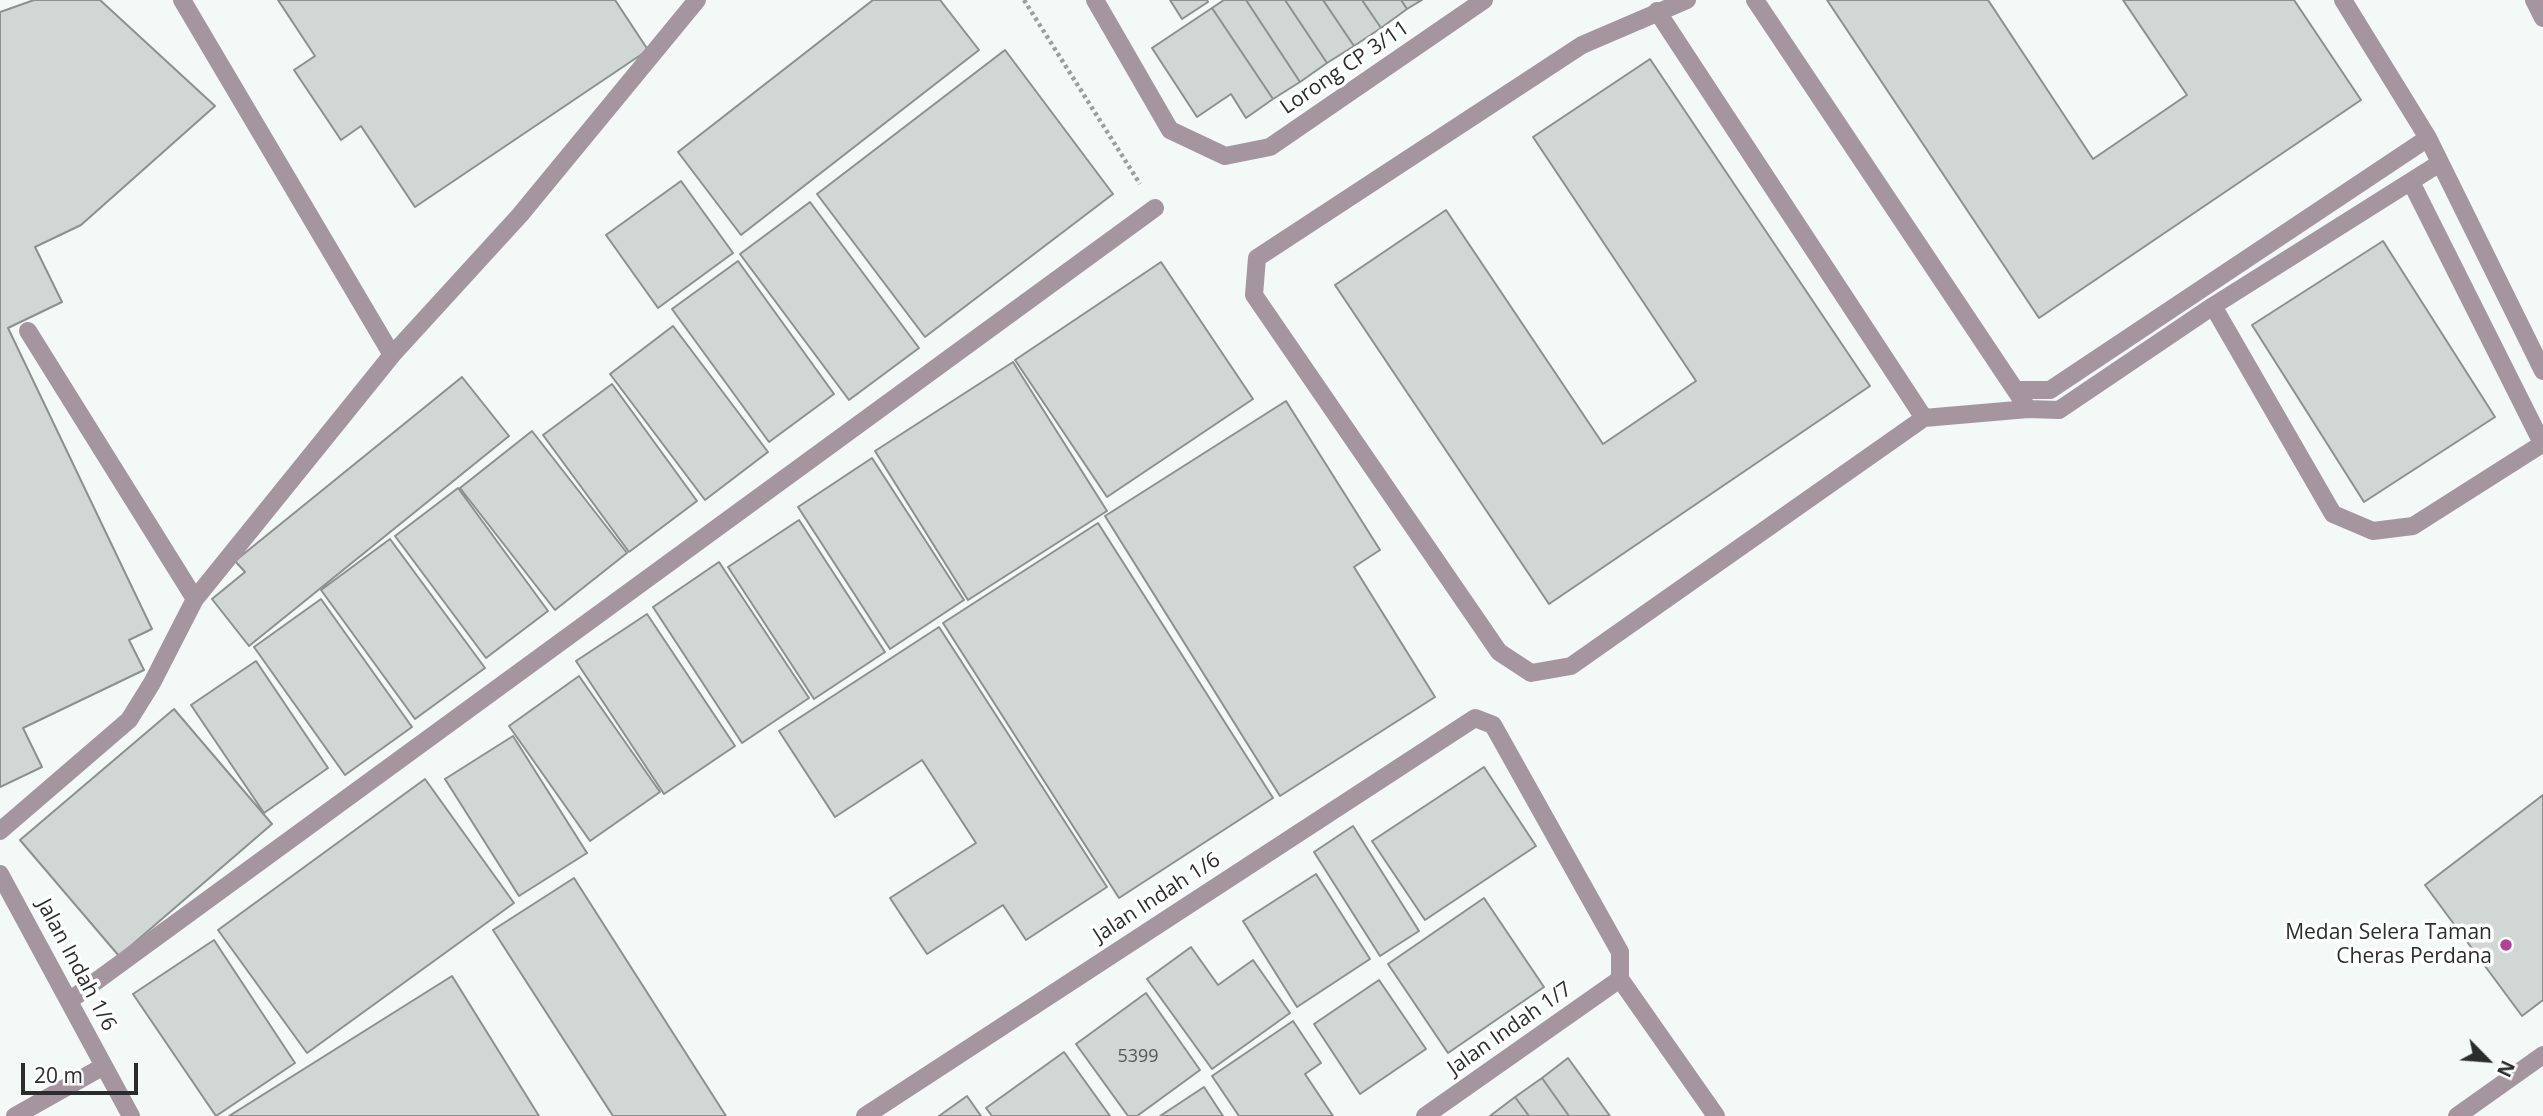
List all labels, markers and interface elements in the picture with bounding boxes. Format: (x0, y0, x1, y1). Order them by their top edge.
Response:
street label: Lorong CP 3/11 (1276, 16, 1414, 120)
street label: Jalan Indah 1/6 (1089, 848, 1225, 948)
street label: Jalan Indah 1/6 (31, 895, 121, 1035)
place label: Medan Selera Taman Cheras Perdana (2285, 920, 2492, 970)
marker: Medan Selera Taman Cheras Perdana (2498, 937, 2514, 953)
street label: Jalan Indah 1/7 (1443, 977, 1577, 1081)
north arrow (2452, 1025, 2522, 1095)
house number: 5399 (1117, 1046, 1159, 1068)
scale bar (24, 1050, 142, 1094)
text: N (2491, 1056, 2521, 1081)
text: 20 m (34, 1061, 83, 1089)

